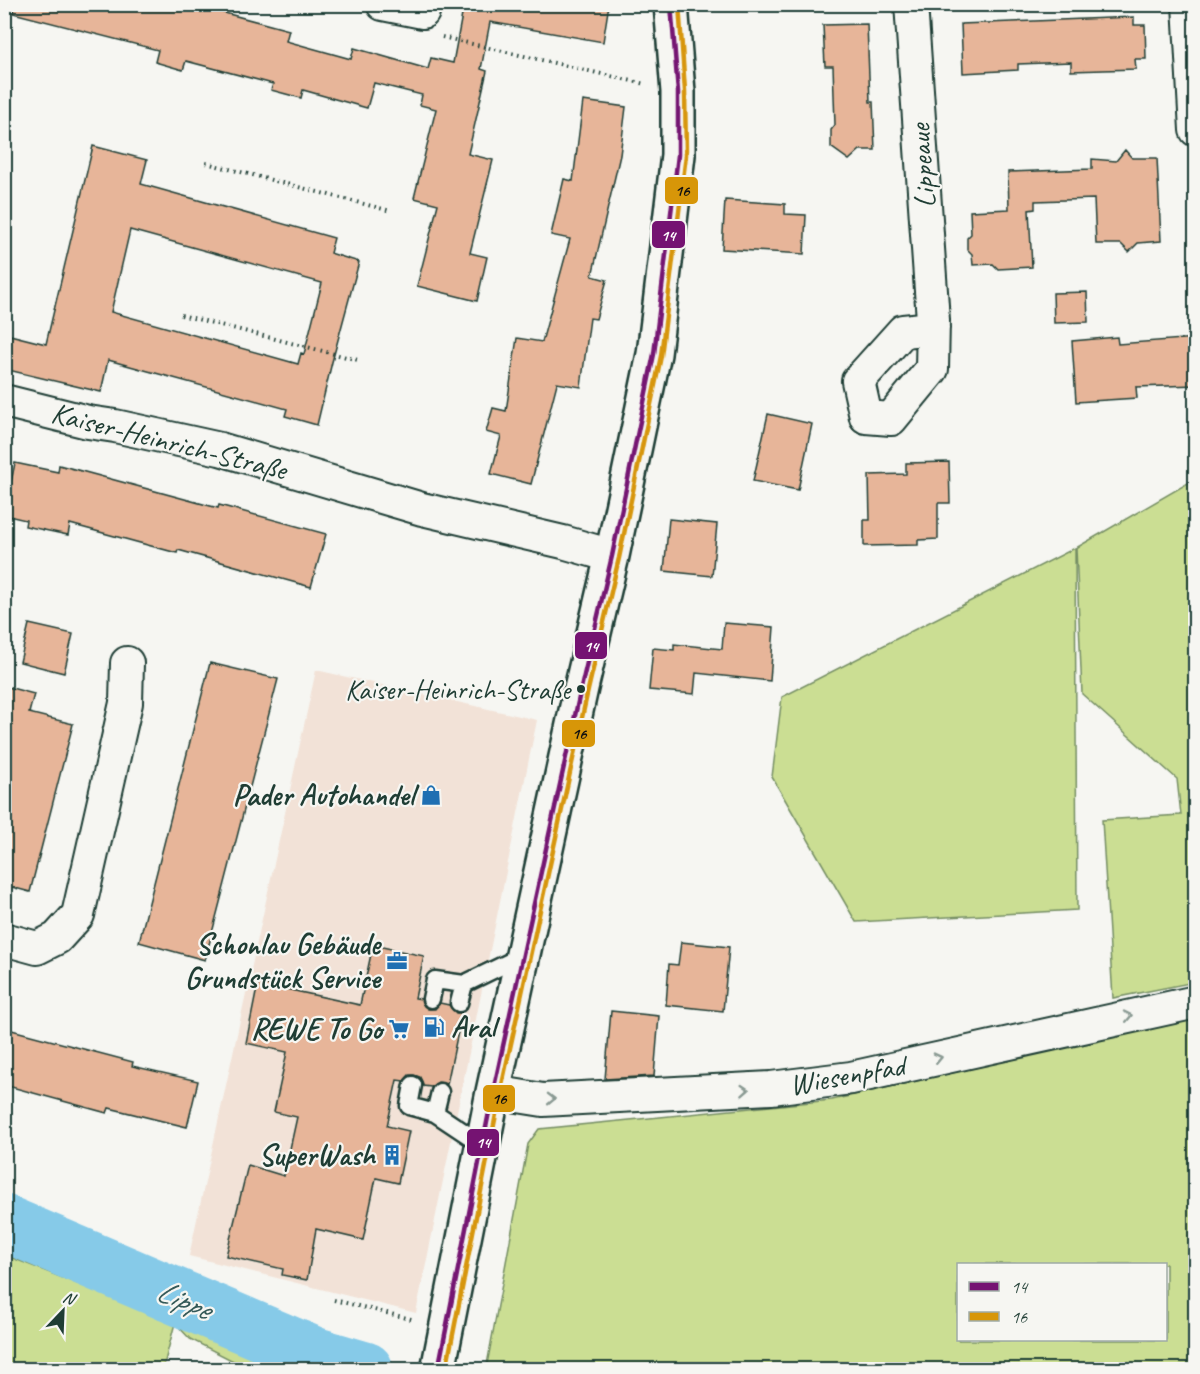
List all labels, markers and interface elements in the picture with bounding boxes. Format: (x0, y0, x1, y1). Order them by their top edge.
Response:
street label: Lippeaue (900, 120, 944, 209)
line badge: 16 (664, 176, 699, 205)
text: 16 (675, 181, 691, 201)
line badge: 14 (651, 220, 686, 249)
text: 14 (661, 226, 677, 246)
street label: Kaiser-Heinrich-Straße (48, 393, 293, 489)
line badge: 14 (574, 631, 608, 660)
text: 14 (584, 637, 600, 657)
place label: Kaiser-Heinrich-Straße (345, 672, 572, 707)
marker: Kaiser-Heinrich-Straße (575, 683, 587, 695)
line badge: 16 (561, 719, 596, 748)
text: 16 (572, 724, 588, 744)
place label: Pader Autohandel (233, 776, 420, 814)
shop icon: Pader Autohandel (419, 783, 443, 807)
place label: Schonlau Gebäude Grundstück Service (185, 925, 382, 997)
office icon: Schonlau Gebäude Grundstück Service (385, 949, 409, 973)
place label: Aral (451, 1008, 501, 1046)
place label: REWE To Go (251, 1010, 385, 1048)
one-way arrow (1123, 1011, 1133, 1024)
fuel station icon: Aral (422, 1015, 446, 1039)
supermarket icon: REWE To Go (387, 1017, 411, 1041)
street label: Wiesenpfad (787, 1045, 912, 1104)
one-way arrow (932, 1052, 942, 1065)
one-way arrow (741, 1083, 750, 1096)
line badge: 16 (482, 1084, 516, 1113)
text: 16 (492, 1089, 508, 1109)
one-way arrow (546, 1093, 555, 1106)
line badge: 14 (466, 1128, 500, 1157)
text: 14 (476, 1133, 492, 1153)
place label: SuperWash (259, 1136, 377, 1174)
building icon: SuperWash (380, 1143, 404, 1167)
legend (957, 1263, 1167, 1341)
water label: Lippe (151, 1270, 221, 1331)
text: 14 (1011, 1276, 1029, 1298)
north arrow (33, 1281, 93, 1341)
text: N (60, 1287, 80, 1310)
text: 16 (1011, 1306, 1028, 1328)

